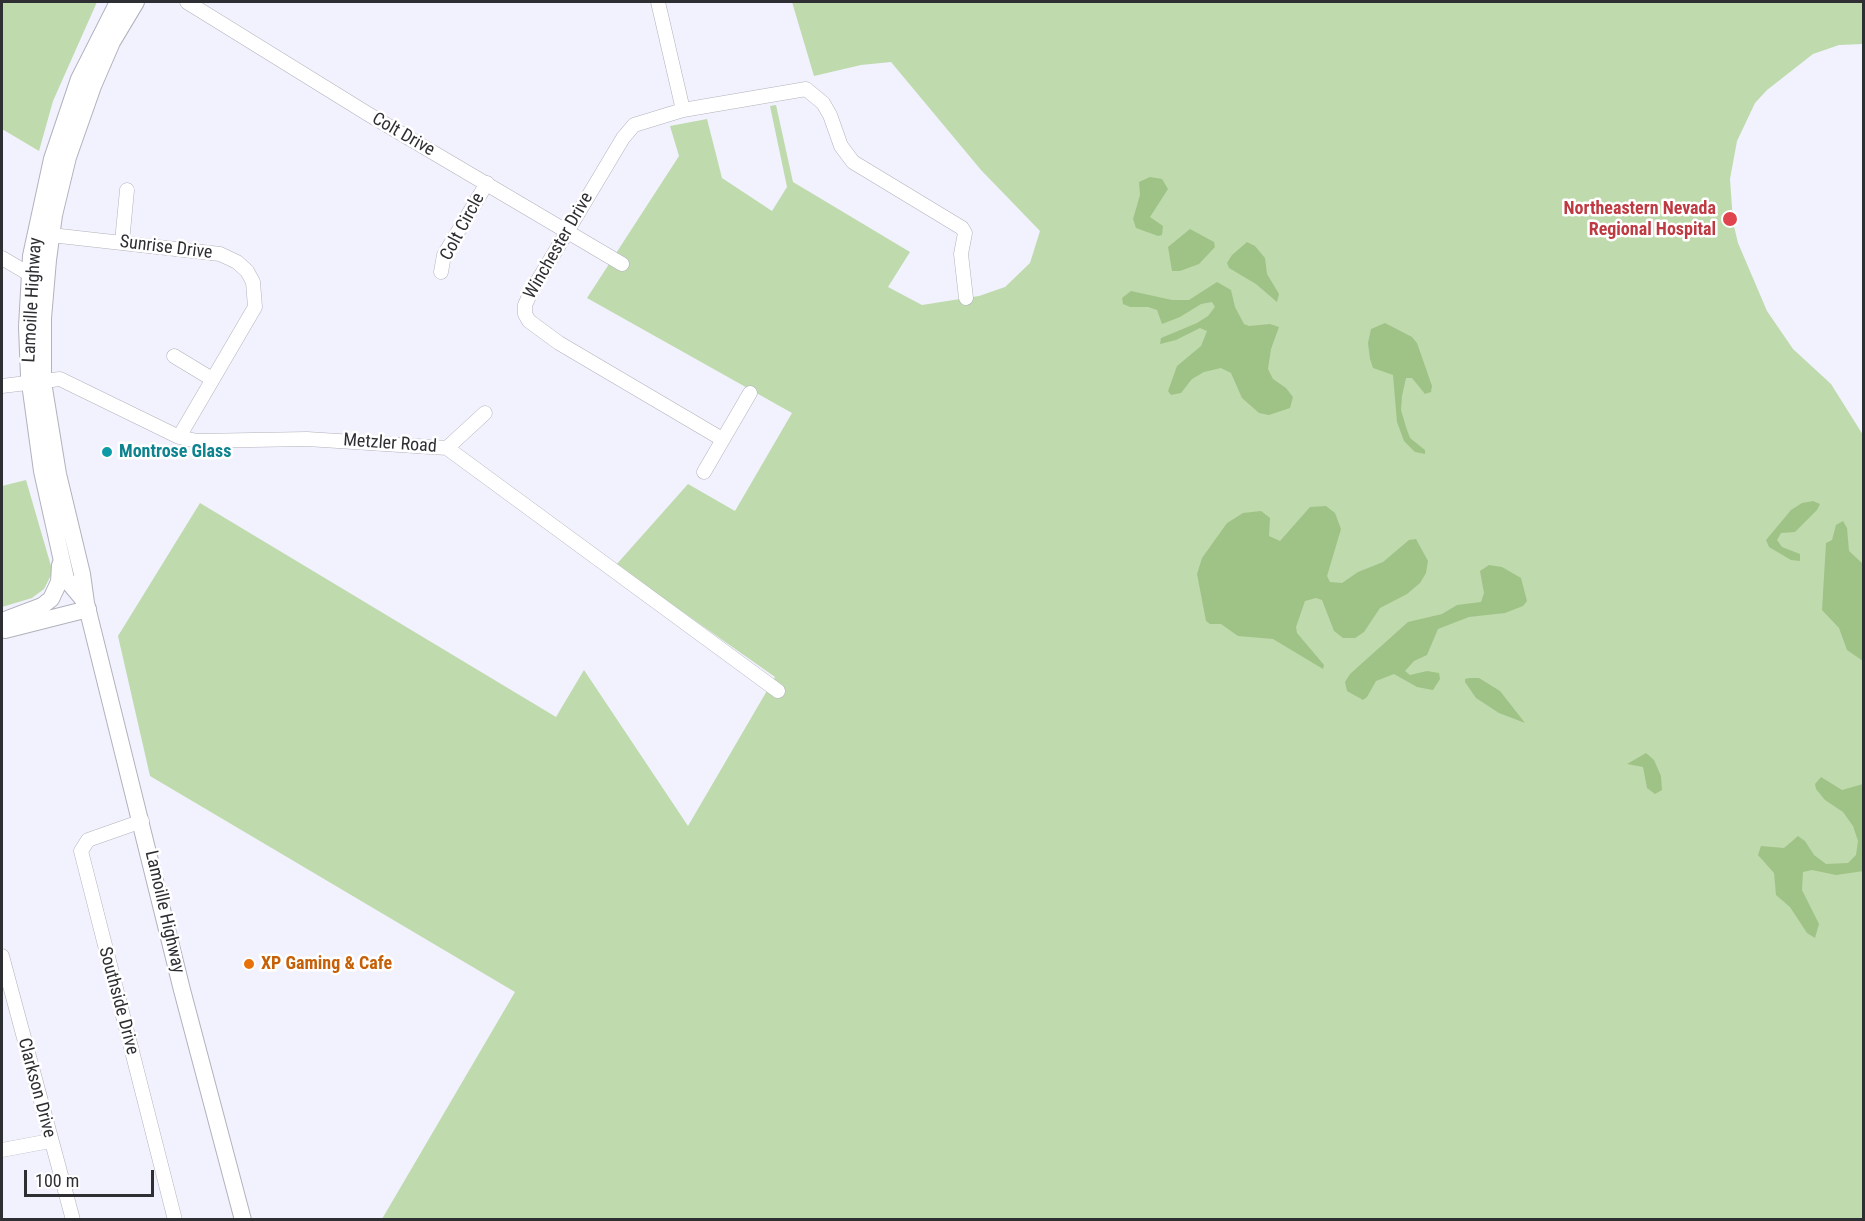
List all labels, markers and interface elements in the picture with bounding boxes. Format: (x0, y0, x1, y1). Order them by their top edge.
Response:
street label: Colt Drive (368, 108, 438, 162)
street label: Winchester Drive (520, 189, 598, 303)
street label: Colt Circle (436, 190, 490, 264)
place label: Northeastern Nevada Regional Hospital (1564, 198, 1716, 240)
marker: Northeastern Nevada Regional Hospital (1721, 210, 1739, 228)
street label: Sunrise Drive (119, 232, 213, 264)
street label: Lamoille Highway (19, 237, 47, 363)
street label: Metzler Road (343, 430, 437, 458)
place label: Montrose Glass (119, 441, 231, 463)
marker: Montrose Glass (100, 445, 114, 459)
street label: Lamoille Highway (139, 849, 189, 975)
street label: Southside Drive (93, 945, 143, 1057)
place label: XP Gaming & Cafe (261, 953, 392, 975)
marker: XP Gaming & Cafe (242, 957, 256, 971)
street label: Clarkson Drive (12, 1036, 60, 1140)
scale bar (27, 1158, 158, 1196)
text: 100 m (35, 1170, 79, 1191)

